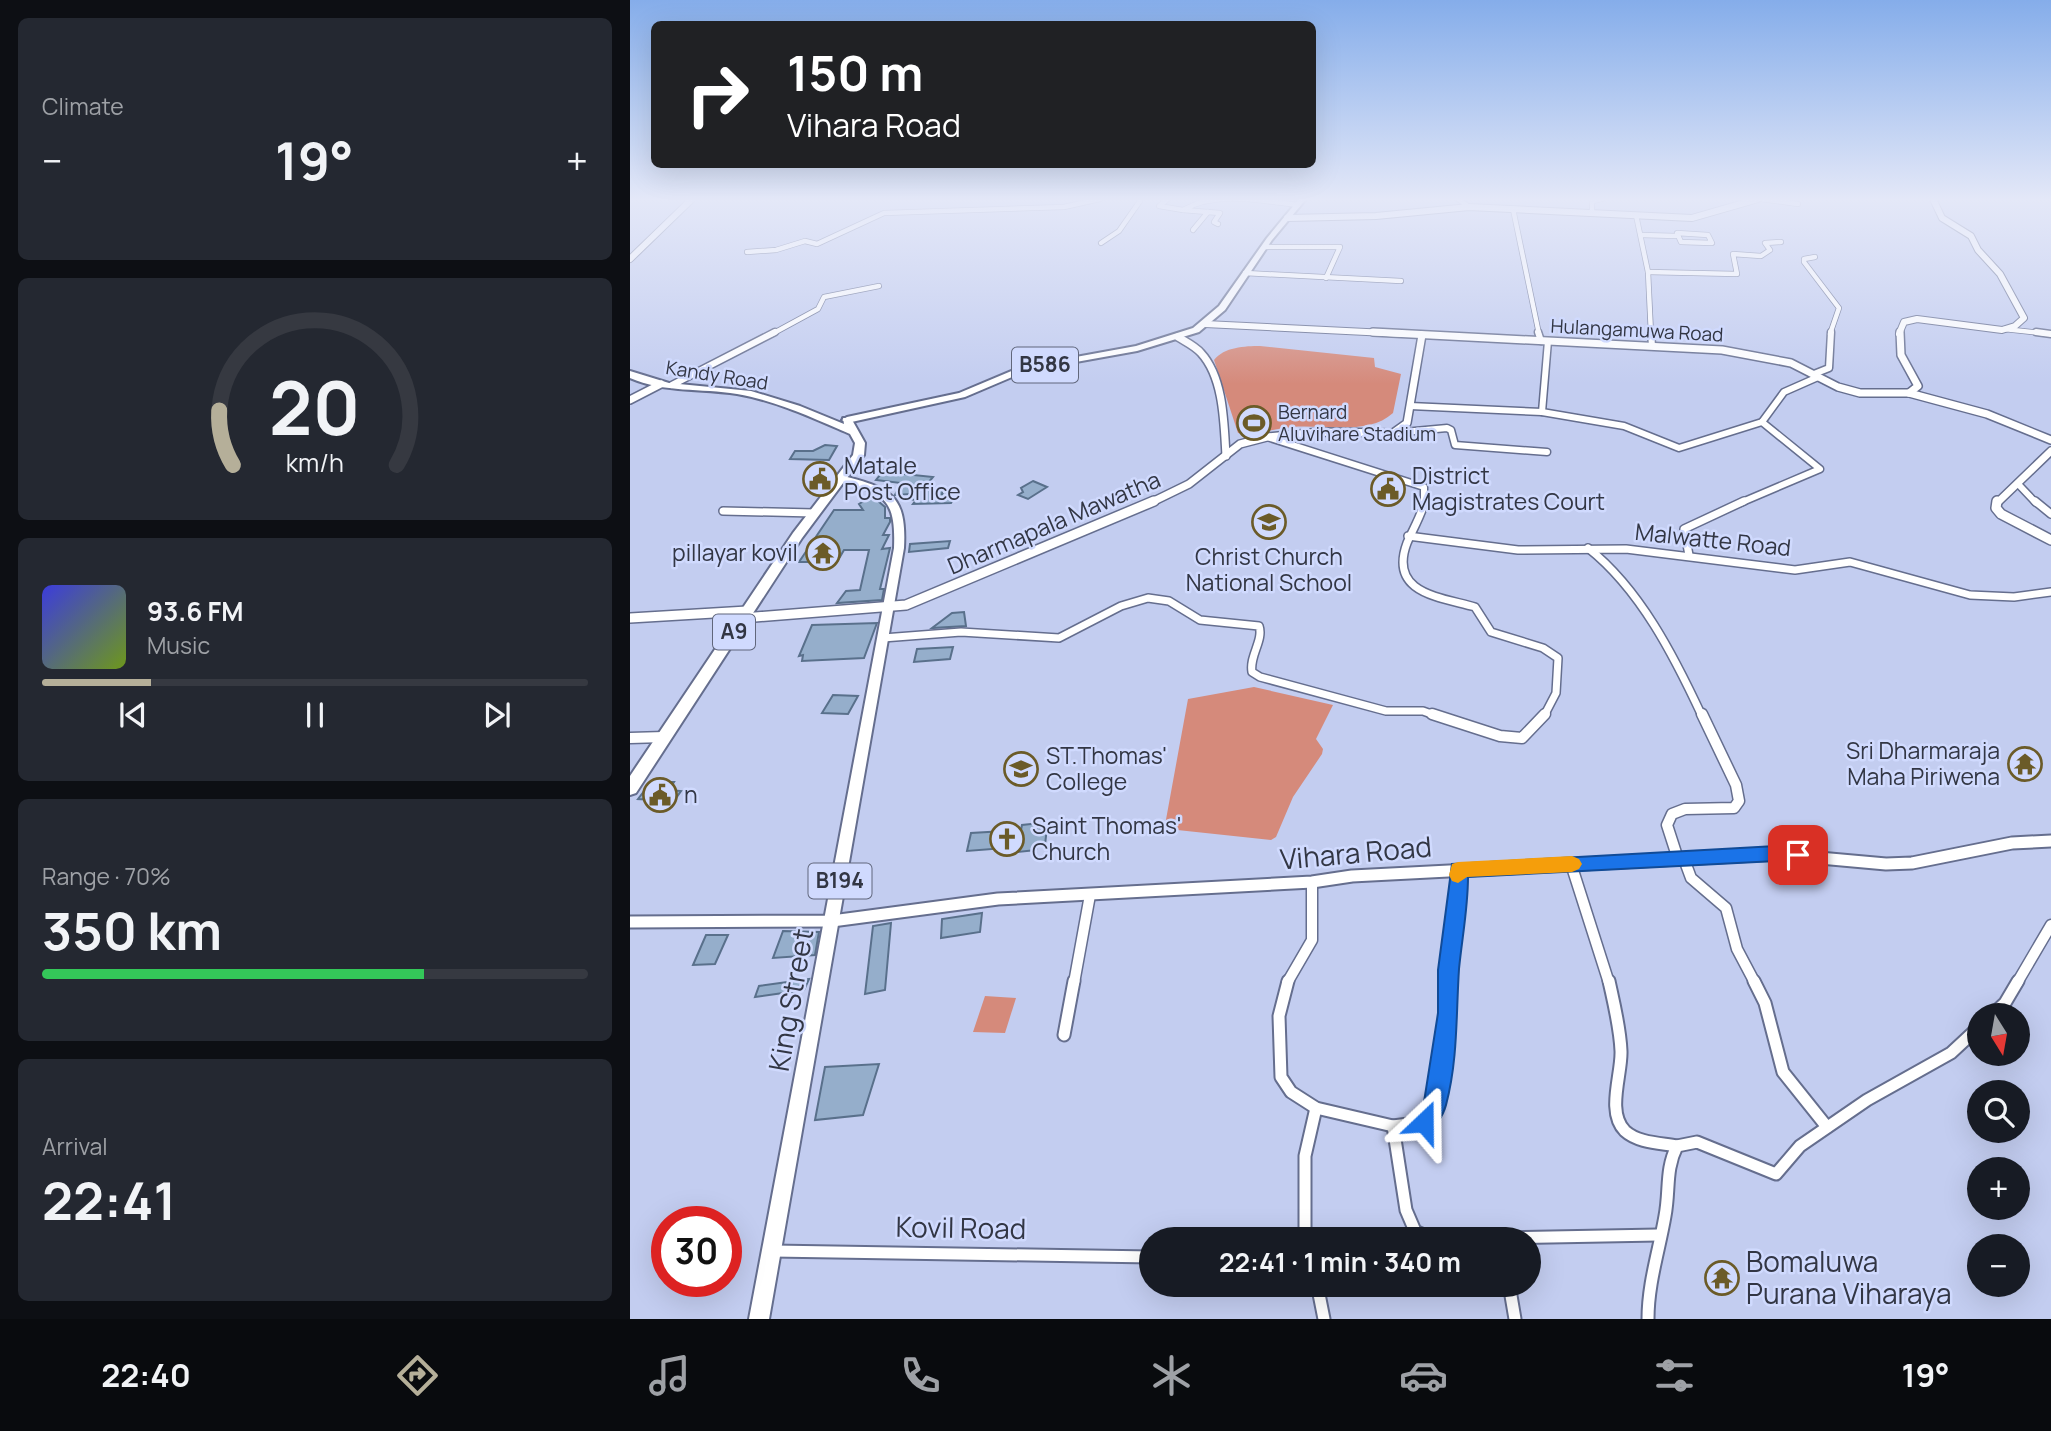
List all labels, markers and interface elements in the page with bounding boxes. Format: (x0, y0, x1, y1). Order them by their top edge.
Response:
text: 150 m (787, 39, 923, 106)
icon: right (672, 49, 763, 140)
text: Climate (42, 90, 124, 122)
text: Vihara Road (787, 103, 961, 147)
text: 19° (275, 125, 354, 196)
text: − (42, 134, 63, 186)
text: + (566, 134, 588, 186)
street label: Hulangamuwa Road (1550, 312, 1724, 348)
road number: B586 (1012, 348, 1078, 382)
street label: Kandy Road (664, 354, 770, 396)
text: 20 (269, 358, 361, 458)
place label: Bernard Aluvihare Stadium (1278, 399, 1436, 447)
sports icon: Bernard Aluvihare Stadium (1235, 404, 1273, 442)
text: km/h (286, 445, 344, 480)
place label: Matale Post Office (844, 449, 961, 507)
place label: District Magistrates Court (1412, 459, 1605, 517)
public building icon: Matale Post Office (801, 460, 839, 498)
street label: Dharmapala Mawatha (942, 463, 1165, 581)
public building icon: District Magistrates Court (1369, 470, 1407, 508)
school or university icon: Christ Church National School (1250, 503, 1288, 541)
street label: Malwatte Road (1633, 515, 1793, 563)
temple icon: pillayar kovil (804, 534, 842, 572)
place label: pillayar kovil (672, 536, 798, 568)
place label: Christ Church National School (1186, 540, 1352, 598)
text: 93.6 FM (147, 593, 243, 629)
road number: A9 (713, 614, 755, 650)
text: Music (147, 629, 210, 661)
icon: previous (114, 696, 152, 734)
icon: pause (296, 696, 334, 734)
icon: next (478, 696, 516, 734)
place label: Sri Dharmaraja Maha Piriwena (1846, 734, 2000, 792)
place label: ST.Thomas' College (1046, 739, 1167, 797)
temple icon: Sri Dharmaraja Maha Piriwena (2006, 745, 2044, 783)
school or university icon: ST.Thomas' College (1002, 750, 1040, 788)
public building icon: n (641, 776, 679, 814)
place label: n (684, 778, 698, 810)
place label: Saint Thomas' Church (1032, 809, 1182, 867)
church icon: Saint Thomas' Church (988, 820, 1026, 858)
pin (1768, 825, 1828, 885)
street label: Vihara Road (1278, 826, 1433, 878)
icon: arrive (1779, 836, 1817, 874)
text: Range · 70% (42, 860, 171, 892)
road number: B194 (808, 864, 872, 898)
text: 350 km (42, 895, 222, 966)
street label: King Street (759, 926, 821, 1074)
north arrow (1967, 1003, 2030, 1066)
map controls (1967, 1003, 2030, 1297)
button: search (1967, 1080, 2030, 1143)
position arrow (1387, 1085, 1461, 1159)
text: Arrival (42, 1130, 108, 1162)
button: + (1967, 1157, 2030, 1220)
text: 22:41 (42, 1165, 176, 1236)
speed limit sign: 30 (651, 1206, 742, 1297)
street label: Kovil Road (895, 1207, 1027, 1247)
button: − (1967, 1234, 2030, 1297)
place label: Bomaluwa Purana Viharaya (1746, 1242, 1952, 1312)
text: 22:41 · 1 min · 340 m (1219, 1244, 1461, 1280)
temple icon: Bomaluwa Purana Viharaya (1703, 1259, 1741, 1297)
icon: directions (393, 1351, 442, 1400)
icon: music (645, 1351, 694, 1400)
icon: phone (896, 1351, 945, 1400)
icon: climate (1147, 1351, 1196, 1400)
icon: car (1399, 1351, 1448, 1400)
icon: filters (1650, 1351, 1699, 1400)
text: 22:40 (101, 1353, 191, 1397)
text: 19° (1901, 1353, 1950, 1397)

